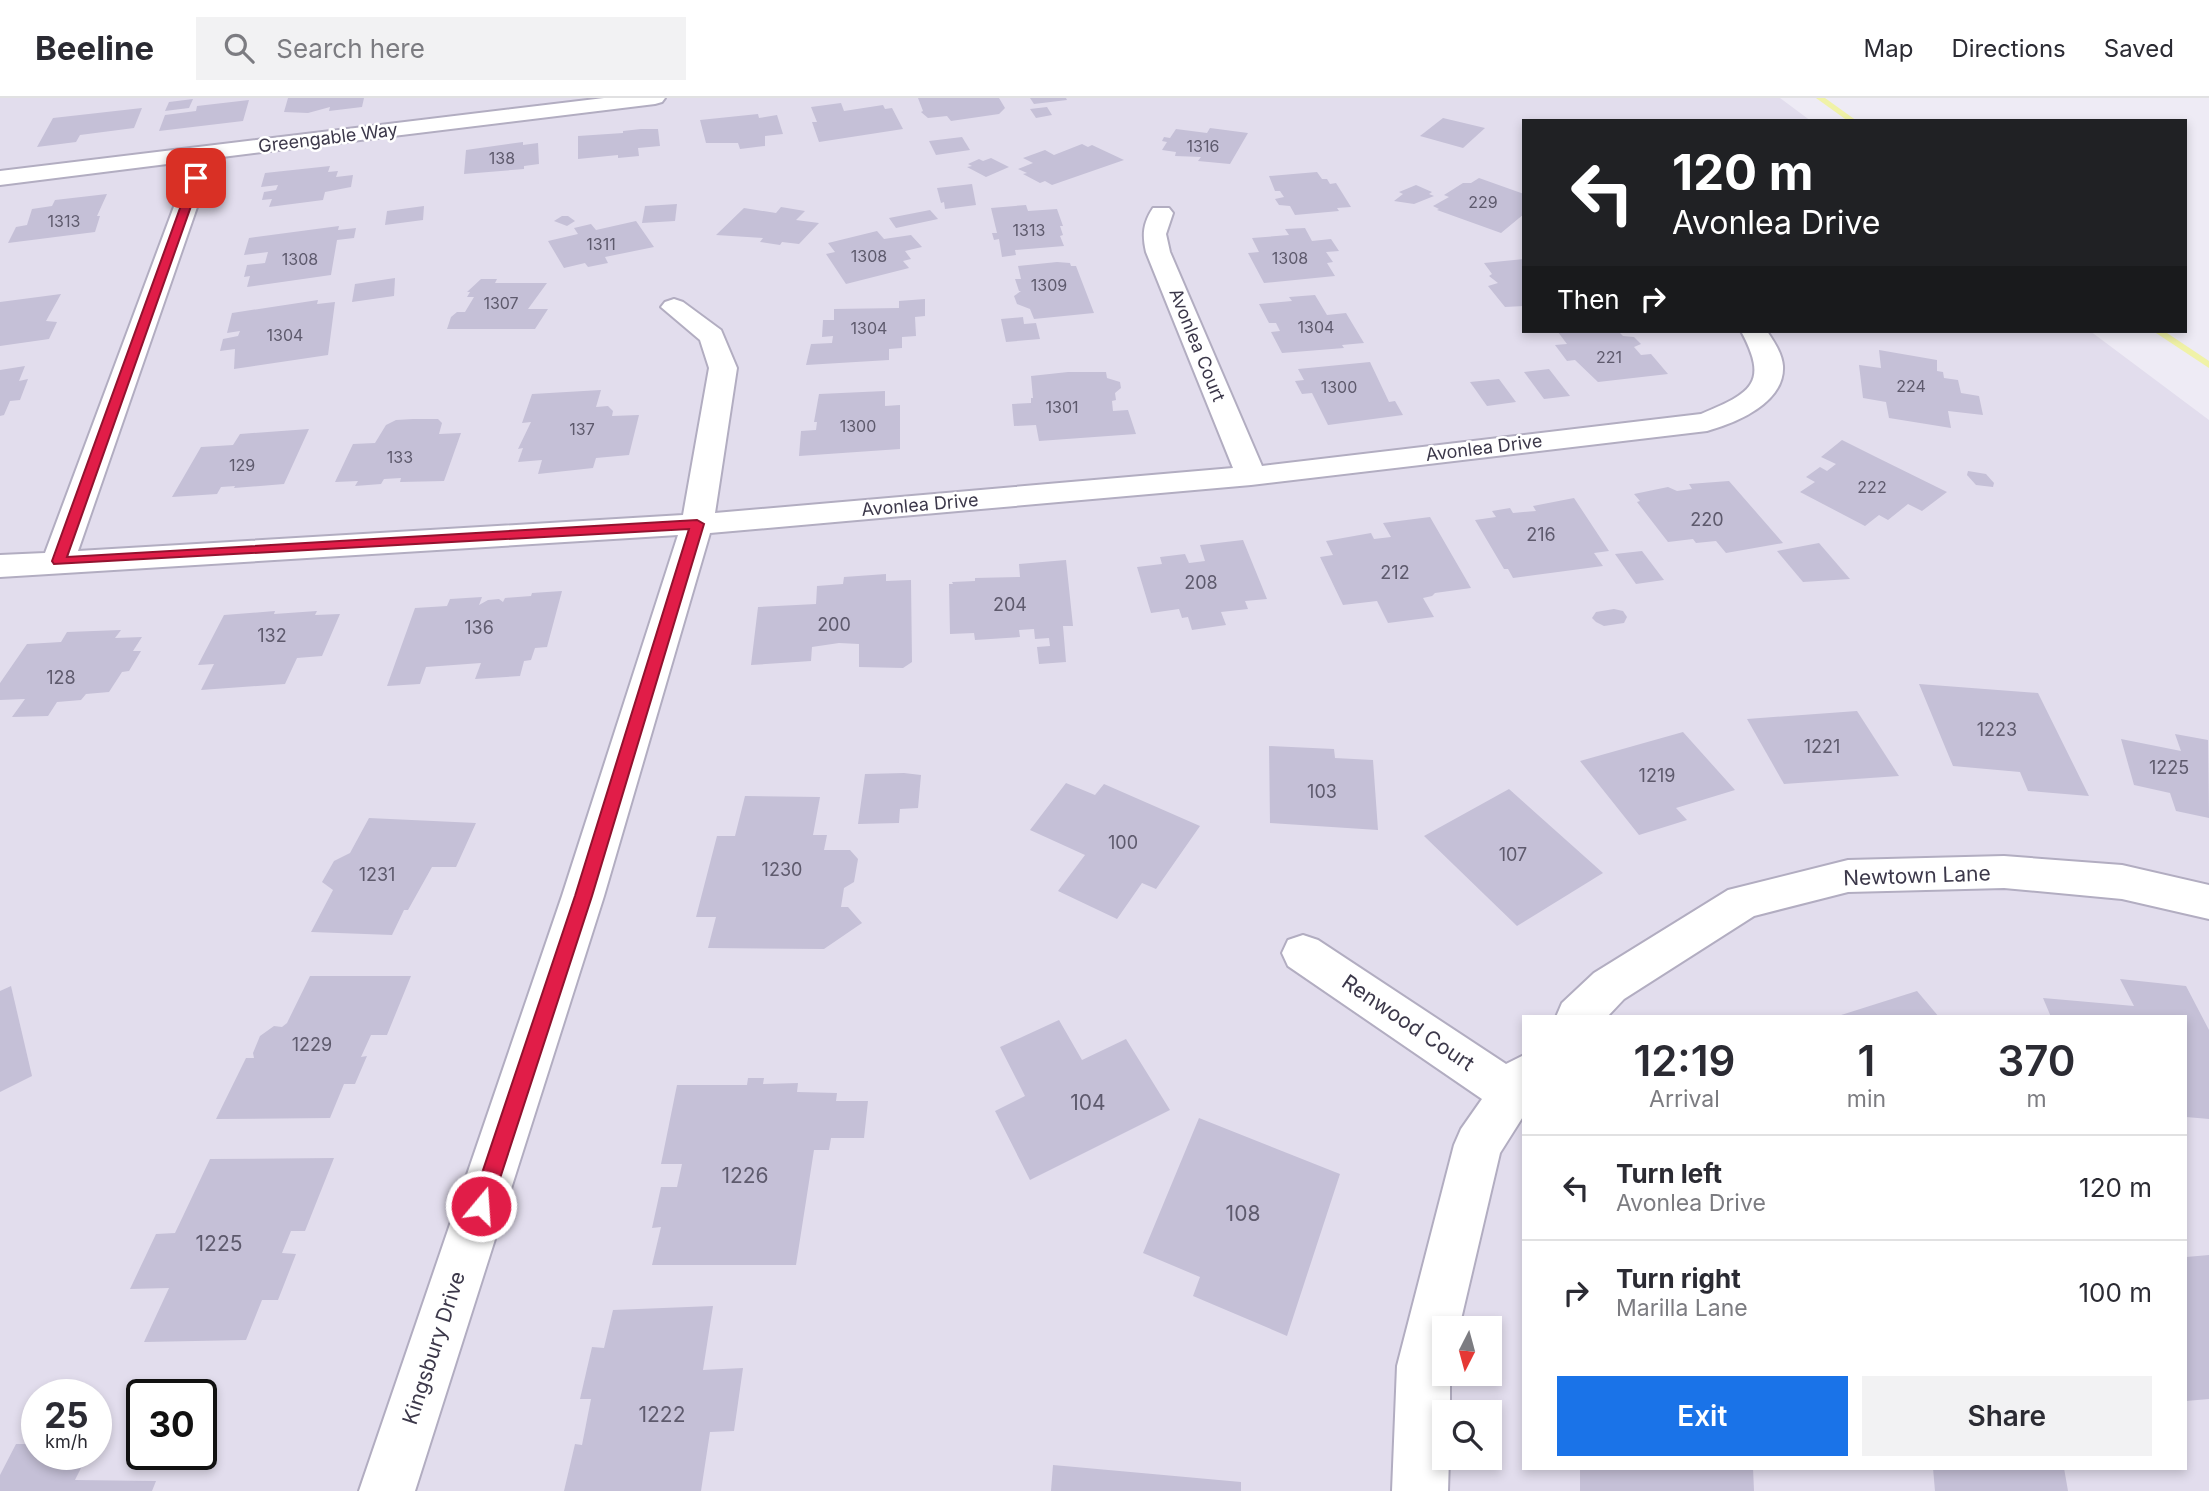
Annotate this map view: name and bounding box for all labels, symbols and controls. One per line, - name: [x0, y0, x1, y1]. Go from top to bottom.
- search box: [196, 17, 686, 80]
- text: Beeline: [35, 28, 154, 68]
- icon: search: [220, 29, 258, 67]
- text: Search here: [276, 33, 425, 64]
- text: Map: [1864, 34, 1913, 63]
- text: Directions: [1951, 34, 2066, 63]
- text: Saved: [2104, 34, 2174, 63]
- street label: Greengable Way: [257, 119, 399, 156]
- house number: 1316: [1187, 136, 1219, 156]
- text: 120 m: [1672, 143, 1813, 202]
- icon: left: [1557, 147, 1648, 238]
- pin: [166, 148, 226, 208]
- house number: 138: [489, 148, 515, 168]
- icon: arrive: [177, 159, 215, 197]
- house number: 229: [1468, 192, 1498, 212]
- text: Avonlea Drive: [1672, 203, 1880, 242]
- house number: 1313: [48, 211, 80, 231]
- house number: 1313: [1013, 220, 1045, 240]
- house number: 1311: [586, 234, 616, 254]
- house number: 1308: [851, 246, 887, 266]
- house number: 1308: [1272, 248, 1308, 268]
- house number: 1308: [282, 249, 318, 269]
- house number: 1309: [1031, 275, 1067, 295]
- icon: right: [1634, 280, 1672, 318]
- text: Then: [1557, 284, 1620, 315]
- street label: Avonlea Court: [1165, 285, 1230, 405]
- house number: 1307: [483, 293, 519, 313]
- house number: 1304: [1298, 317, 1334, 337]
- house number: 1304: [851, 318, 887, 338]
- house number: 1304: [267, 325, 303, 345]
- house number: 221: [1596, 347, 1622, 367]
- house number: 224: [1896, 376, 1926, 396]
- house number: 1300: [1321, 377, 1357, 397]
- house number: 1301: [1046, 397, 1079, 417]
- house number: 1300: [840, 416, 876, 436]
- house number: 137: [569, 419, 595, 439]
- street label: Avonlea Drive: [1424, 430, 1543, 465]
- house number: 133: [387, 447, 413, 467]
- house number: 129: [229, 455, 255, 475]
- house number: 222: [1857, 477, 1887, 497]
- street label: Avonlea Drive: [861, 489, 979, 520]
- house number: 220: [1690, 509, 1724, 530]
- house number: 216: [1526, 524, 1556, 545]
- house number: 212: [1380, 562, 1410, 583]
- house number: 208: [1184, 572, 1218, 593]
- house number: 204: [993, 594, 1027, 615]
- house number: 200: [817, 614, 851, 635]
- house number: 136: [464, 617, 494, 638]
- house number: 132: [257, 625, 287, 646]
- house number: 128: [46, 667, 76, 688]
- house number: 1223: [1977, 719, 2017, 740]
- house number: 1221: [1804, 736, 1840, 757]
- house number: 1225: [2149, 757, 2189, 778]
- house number: 1219: [1639, 765, 1675, 786]
- house number: 103: [1307, 781, 1337, 802]
- house number: 100: [1108, 832, 1138, 853]
- house number: 107: [1499, 844, 1527, 865]
- house number: 1230: [762, 859, 802, 880]
- street label: Newtown Lane: [1843, 860, 1991, 891]
- house number: 1231: [359, 864, 395, 885]
- street label: Renwood Court: [1337, 969, 1479, 1076]
- house number: 1229: [292, 1034, 332, 1055]
- text: 12:19: [1633, 1035, 1735, 1086]
- text: 1: [1858, 1035, 1875, 1086]
- text: 370: [1998, 1035, 2076, 1086]
- text: Arrival: [1649, 1085, 1720, 1113]
- text: min: [1847, 1085, 1886, 1113]
- text: m: [2026, 1085, 2047, 1113]
- house number: 104: [1070, 1090, 1106, 1115]
- text: Turn left: [1616, 1158, 1722, 1189]
- house number: 1226: [721, 1163, 769, 1188]
- position arrow: [444, 1169, 518, 1243]
- icon: left: [1557, 1169, 1595, 1207]
- text: 120 m: [2079, 1172, 2152, 1203]
- text: Avonlea Drive: [1616, 1189, 1766, 1217]
- house number: 108: [1226, 1201, 1260, 1226]
- house number: 1225: [196, 1231, 242, 1256]
- text: Turn right: [1616, 1263, 1741, 1294]
- street label: Kingsbury Drive: [397, 1268, 470, 1427]
- icon: right: [1557, 1274, 1595, 1312]
- text: 100 m: [2079, 1277, 2152, 1308]
- text: Marilla Lane: [1616, 1294, 1748, 1322]
- north arrow: [1432, 1316, 1502, 1386]
- map controls: [1432, 1316, 1502, 1470]
- button: Exit: [1557, 1376, 1848, 1456]
- button: Share: [1862, 1376, 2152, 1456]
- speed limit sign: 30: [126, 1379, 217, 1470]
- text: 25: [44, 1394, 89, 1436]
- button: search: [1432, 1400, 1502, 1470]
- house number: 1222: [639, 1402, 685, 1427]
- text: km/h: [45, 1431, 88, 1452]

